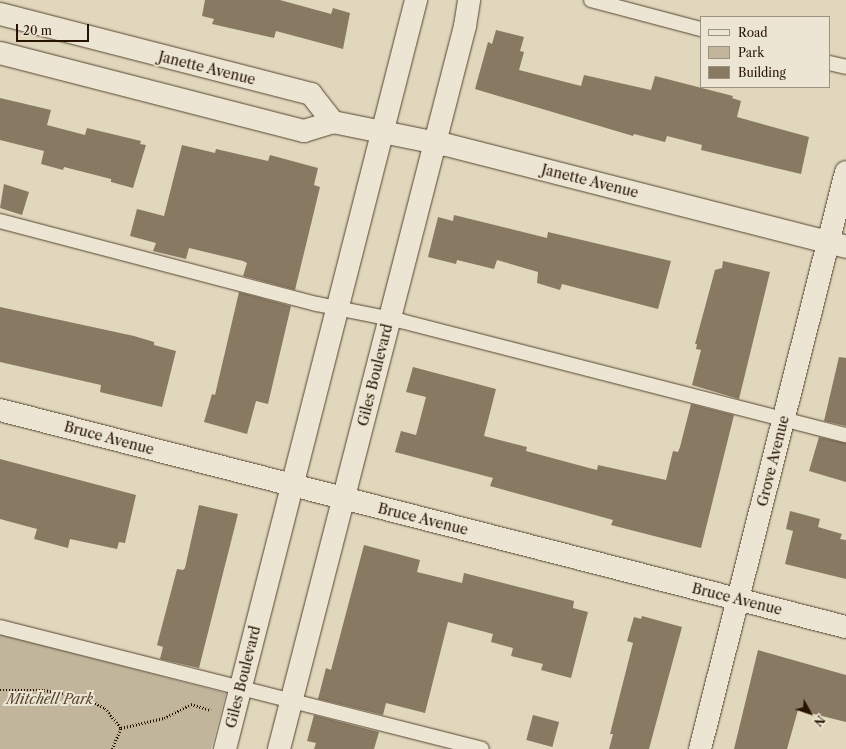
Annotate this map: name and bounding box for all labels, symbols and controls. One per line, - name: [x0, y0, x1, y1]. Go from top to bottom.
- scale bar: [18, 16, 91, 42]
- legend: [700, 16, 830, 88]
- text: 20 m: [23, 23, 52, 38]
- text: Road: [738, 25, 768, 40]
- text: Park: [738, 45, 764, 60]
- street label: Janette Avenue: [156, 48, 258, 88]
- text: Building: [738, 65, 786, 80]
- street label: Janette Avenue: [539, 161, 641, 201]
- street label: Giles Boulevard: [354, 322, 396, 428]
- street label: Grove Avenue: [754, 414, 792, 508]
- street label: Bruce Avenue: [62, 418, 156, 458]
- street label: Bruce Avenue: [376, 500, 470, 538]
- street label: Bruce Avenue: [690, 580, 784, 618]
- street label: Giles Boulevard: [222, 624, 264, 730]
- park label: Mitchell Park: [7, 691, 93, 707]
- north arrow: [790, 693, 830, 733]
- text: N: [811, 713, 828, 729]

